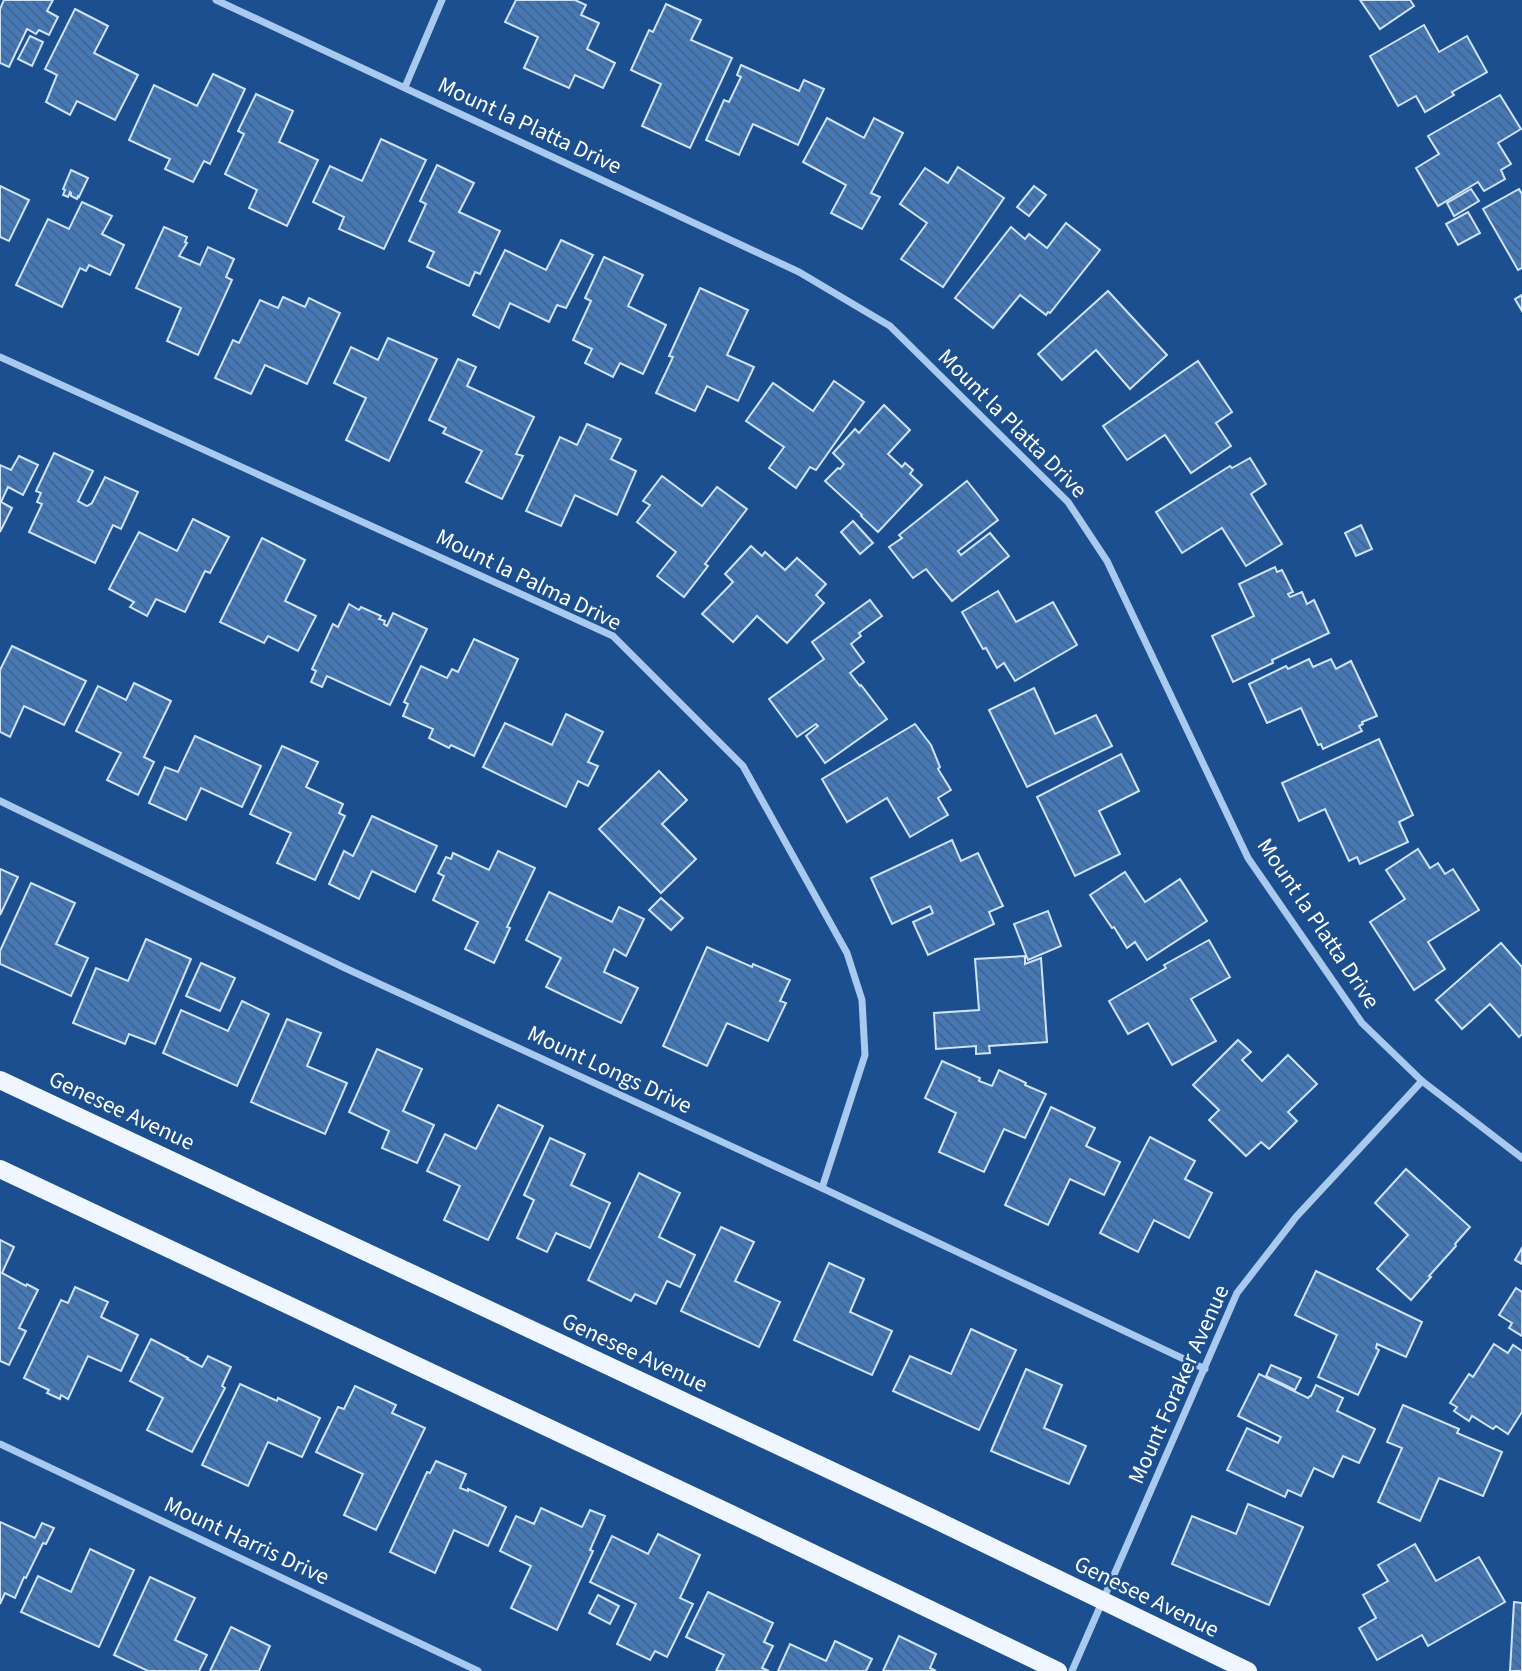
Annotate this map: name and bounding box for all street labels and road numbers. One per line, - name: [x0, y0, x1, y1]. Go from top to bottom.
- street label: Mount la Platta Drive: [432, 68, 627, 183]
- street label: Mount la Platta Drive: [930, 341, 1095, 506]
- street label: Mount la Palma Drive: [430, 520, 627, 639]
- street label: Mount la Platta Drive: [1249, 831, 1388, 1015]
- street label: Mount Longs Drive: [522, 1017, 698, 1122]
- street label: Genesee Avenue: [43, 1062, 200, 1159]
- street label: Mount Foraker Avenue: [1120, 1279, 1237, 1489]
- street label: Genesee Avenue: [556, 1304, 713, 1401]
- street label: Mount Harris Drive: [159, 1488, 335, 1593]
- street label: Genesee Avenue: [1069, 1547, 1225, 1646]

